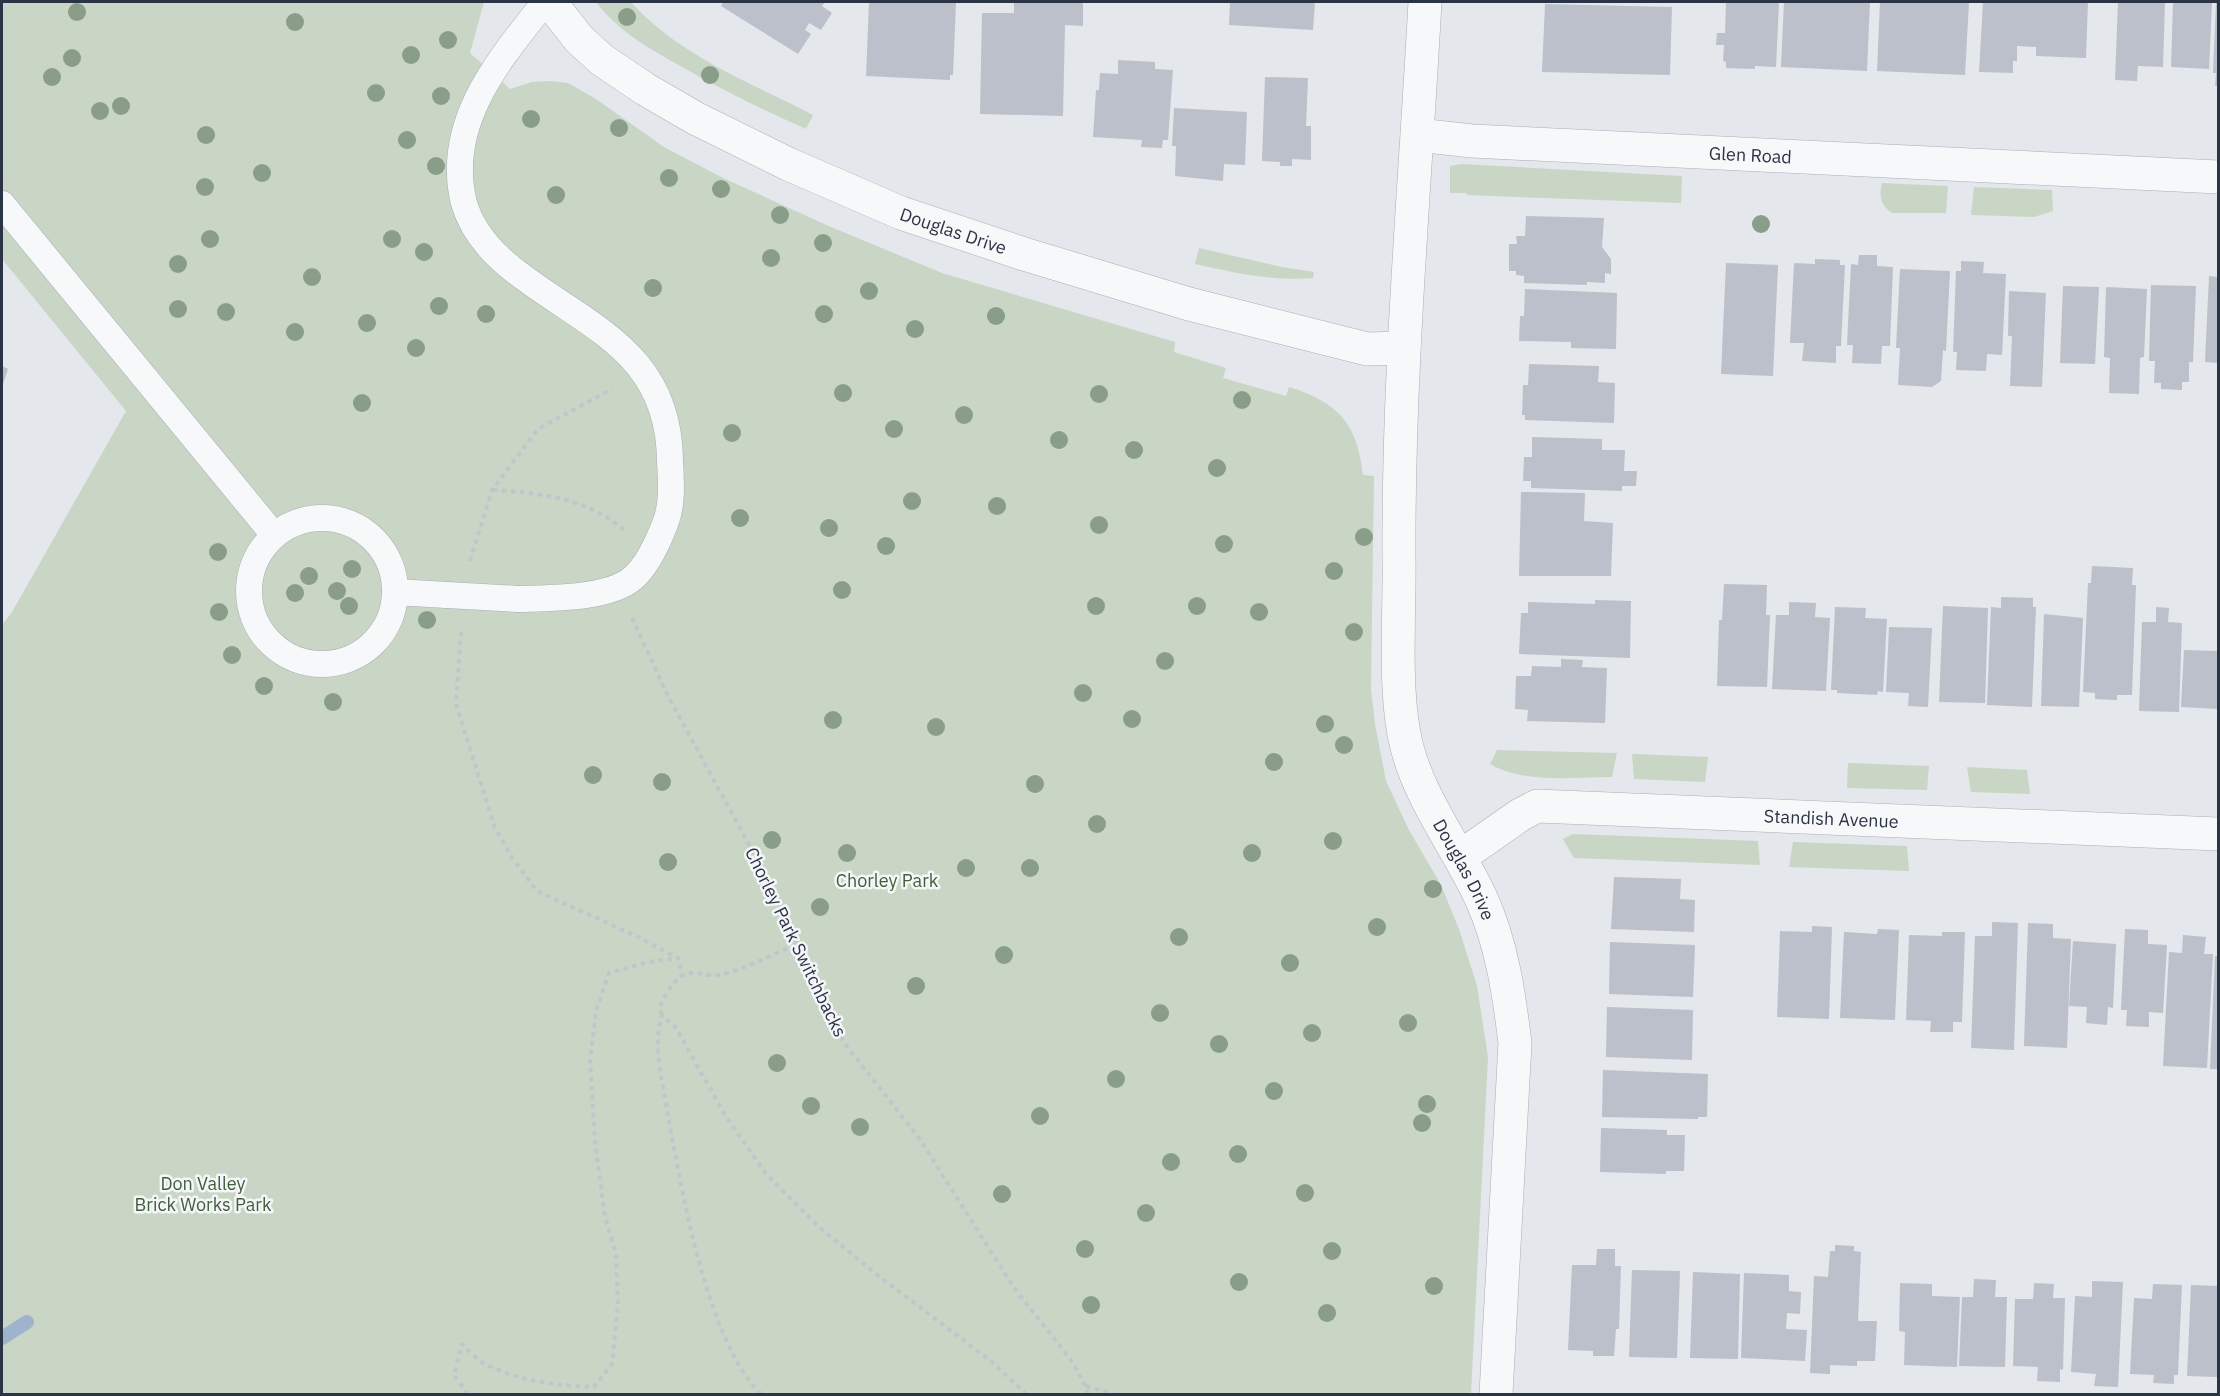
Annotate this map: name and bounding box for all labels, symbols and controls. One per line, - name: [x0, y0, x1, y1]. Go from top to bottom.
- street label: Glen Road: [1708, 141, 1792, 168]
- street label: Douglas Drive: [897, 202, 1010, 259]
- street label: Standish Avenue: [1763, 804, 1899, 832]
- street label: Douglas Drive: [1428, 815, 1500, 923]
- street label: Chorley Park Switchbacks: [740, 843, 852, 1041]
- park label: Chorley Park: [836, 869, 939, 892]
- park label: Don Valley Brick Works Park: [135, 1172, 272, 1216]

